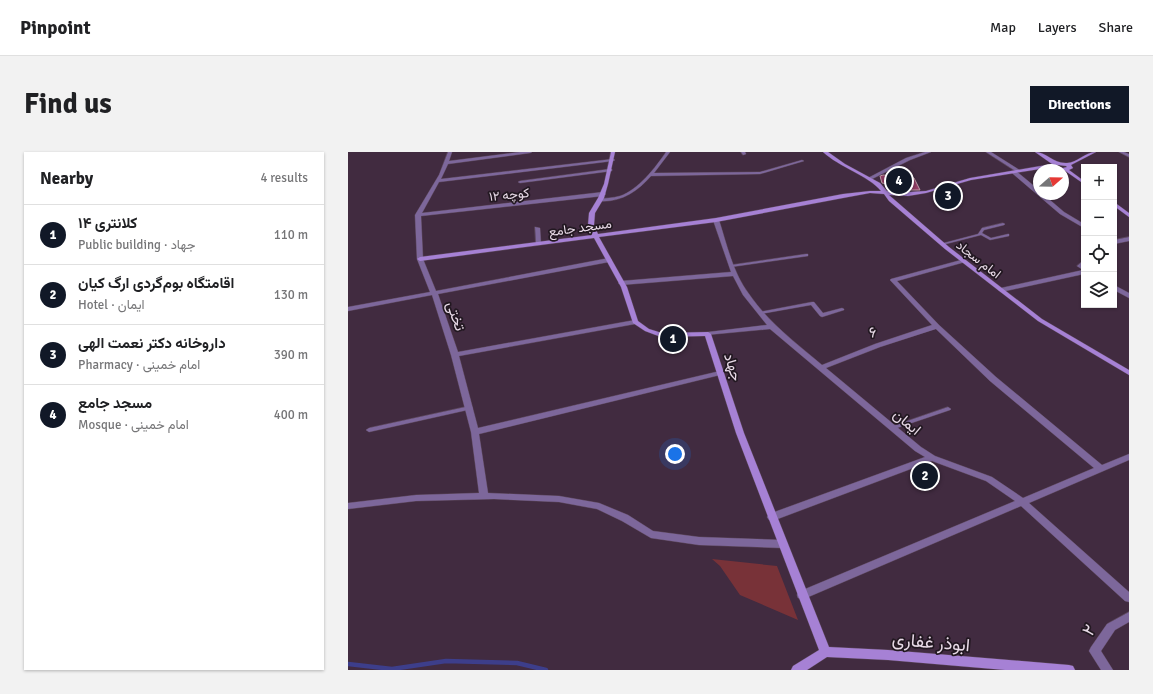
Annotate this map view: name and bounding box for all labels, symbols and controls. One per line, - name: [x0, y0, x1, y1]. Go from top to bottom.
- text: Pinpoint: [20, 16, 91, 40]
- text: Map: [990, 19, 1016, 36]
- text: Layers: [1038, 19, 1077, 36]
- text: Share: [1099, 19, 1133, 36]
- button: Directions: [1030, 86, 1129, 123]
- text: Find us: [24, 87, 112, 121]
- north arrow: [1033, 164, 1069, 200]
- map controls: [1081, 164, 1117, 308]
- button: +: [1081, 164, 1117, 200]
- pin: 4: [886, 166, 912, 196]
- text: Nearby: [40, 168, 93, 189]
- text: 4 results: [260, 170, 308, 186]
- pin: 3: [935, 181, 961, 211]
- street label: کوچه ۱۲: [488, 185, 530, 206]
- button: −: [1081, 200, 1117, 236]
- text: کلانتری ۱۴: [78, 214, 137, 232]
- street label: مسجد جامع: [548, 216, 613, 241]
- text: 1: [49, 227, 57, 243]
- text: 110 m: [274, 227, 308, 243]
- button: locate: [1081, 236, 1117, 272]
- text: Public building · جهاد: [78, 237, 195, 253]
- street label: امام سجاد: [953, 237, 1004, 282]
- button: layers: [1081, 272, 1117, 308]
- text: اقامتگاه بوم‌گردی ارگ کیان: [78, 274, 235, 292]
- text: 2: [49, 287, 57, 303]
- text: 130 m: [274, 287, 308, 303]
- text: Hotel · ایمان: [78, 297, 145, 313]
- street label: تختی: [442, 299, 470, 334]
- street label: ۶: [866, 322, 880, 342]
- pin: 1: [660, 324, 686, 354]
- text: داروخانه دکتر نعمت الهی: [78, 334, 226, 352]
- text: 3: [49, 347, 57, 363]
- text: 390 m: [274, 347, 308, 363]
- street label: جهاد: [720, 351, 746, 383]
- text: Pharmacy · امام خمینی: [78, 357, 200, 373]
- text: مسجد جامع: [78, 394, 152, 412]
- street label: ایمان: [889, 405, 925, 439]
- text: 4: [49, 407, 57, 423]
- text: 400 m: [274, 407, 308, 423]
- text: Mosque · امام خمینی: [78, 417, 189, 433]
- your location: [665, 444, 685, 464]
- pin: 2: [912, 461, 938, 491]
- street label: ۲: [1077, 620, 1101, 640]
- street label: ابوذر غفاری: [891, 628, 971, 656]

